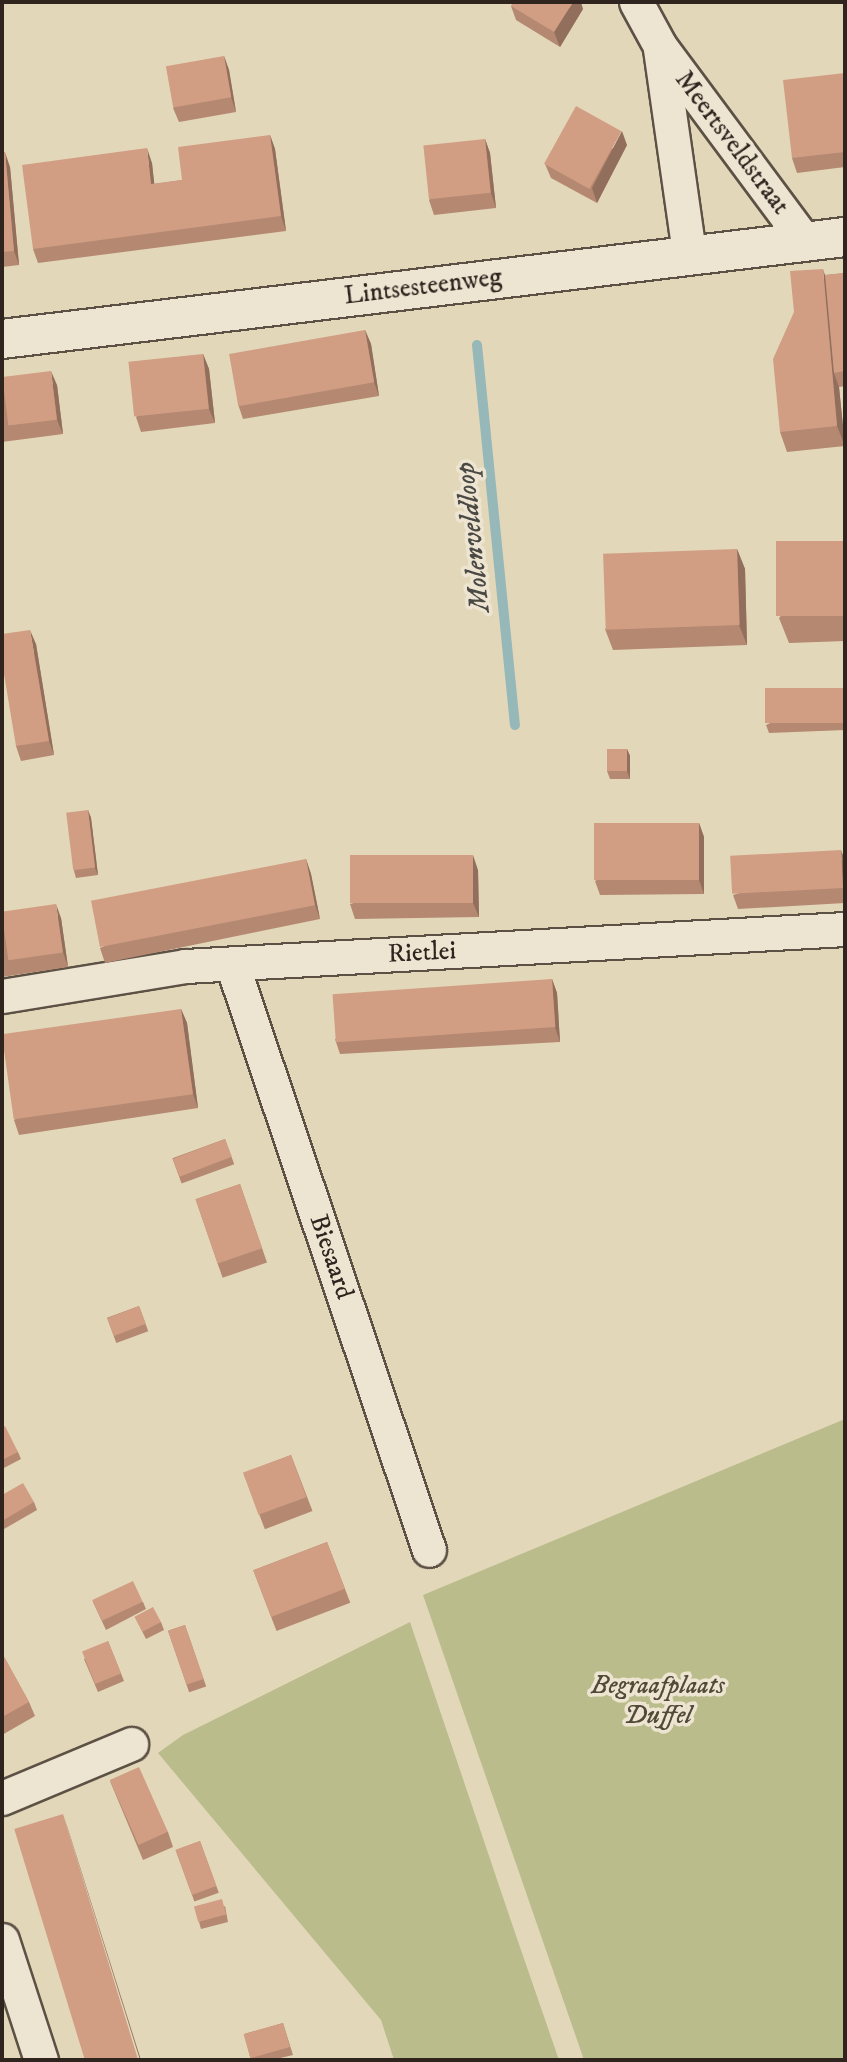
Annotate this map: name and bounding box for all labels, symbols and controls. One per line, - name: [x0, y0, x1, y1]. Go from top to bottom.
- street label: Meertsveldstraat: [668, 65, 796, 221]
- street label: Lintsesteenweg: [342, 262, 504, 312]
- water label: Molenveldloop: [448, 460, 498, 614]
- street label: Rietlei: [387, 936, 457, 970]
- street label: Biesaard: [302, 1211, 360, 1303]
- park label: Begraafplaats Duffel: [591, 1670, 725, 1732]

